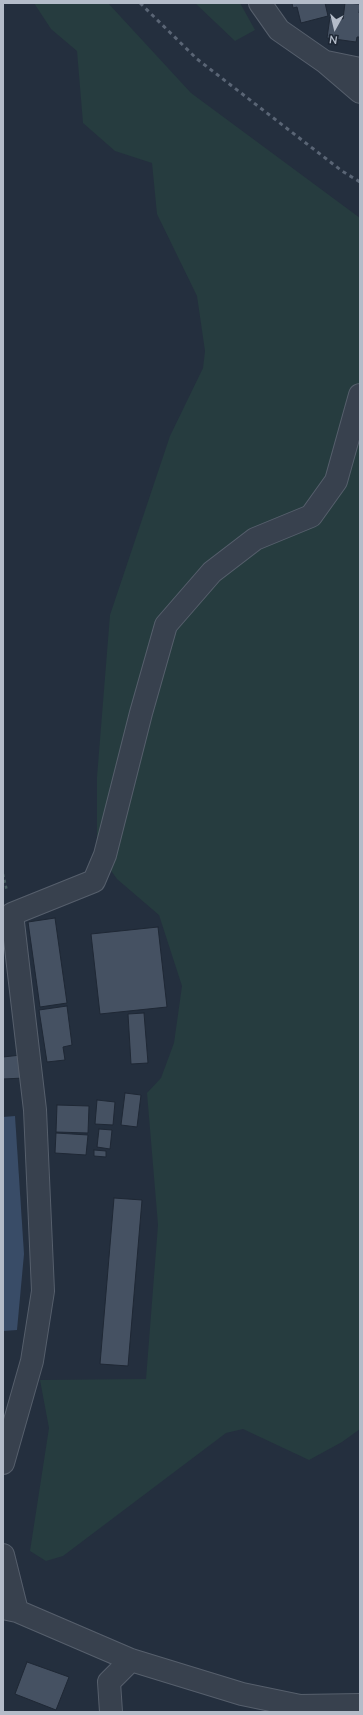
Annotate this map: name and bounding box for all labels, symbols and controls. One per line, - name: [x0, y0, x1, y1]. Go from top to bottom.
- north arrow: [315, 8, 355, 48]
- text: N: [328, 32, 338, 47]

